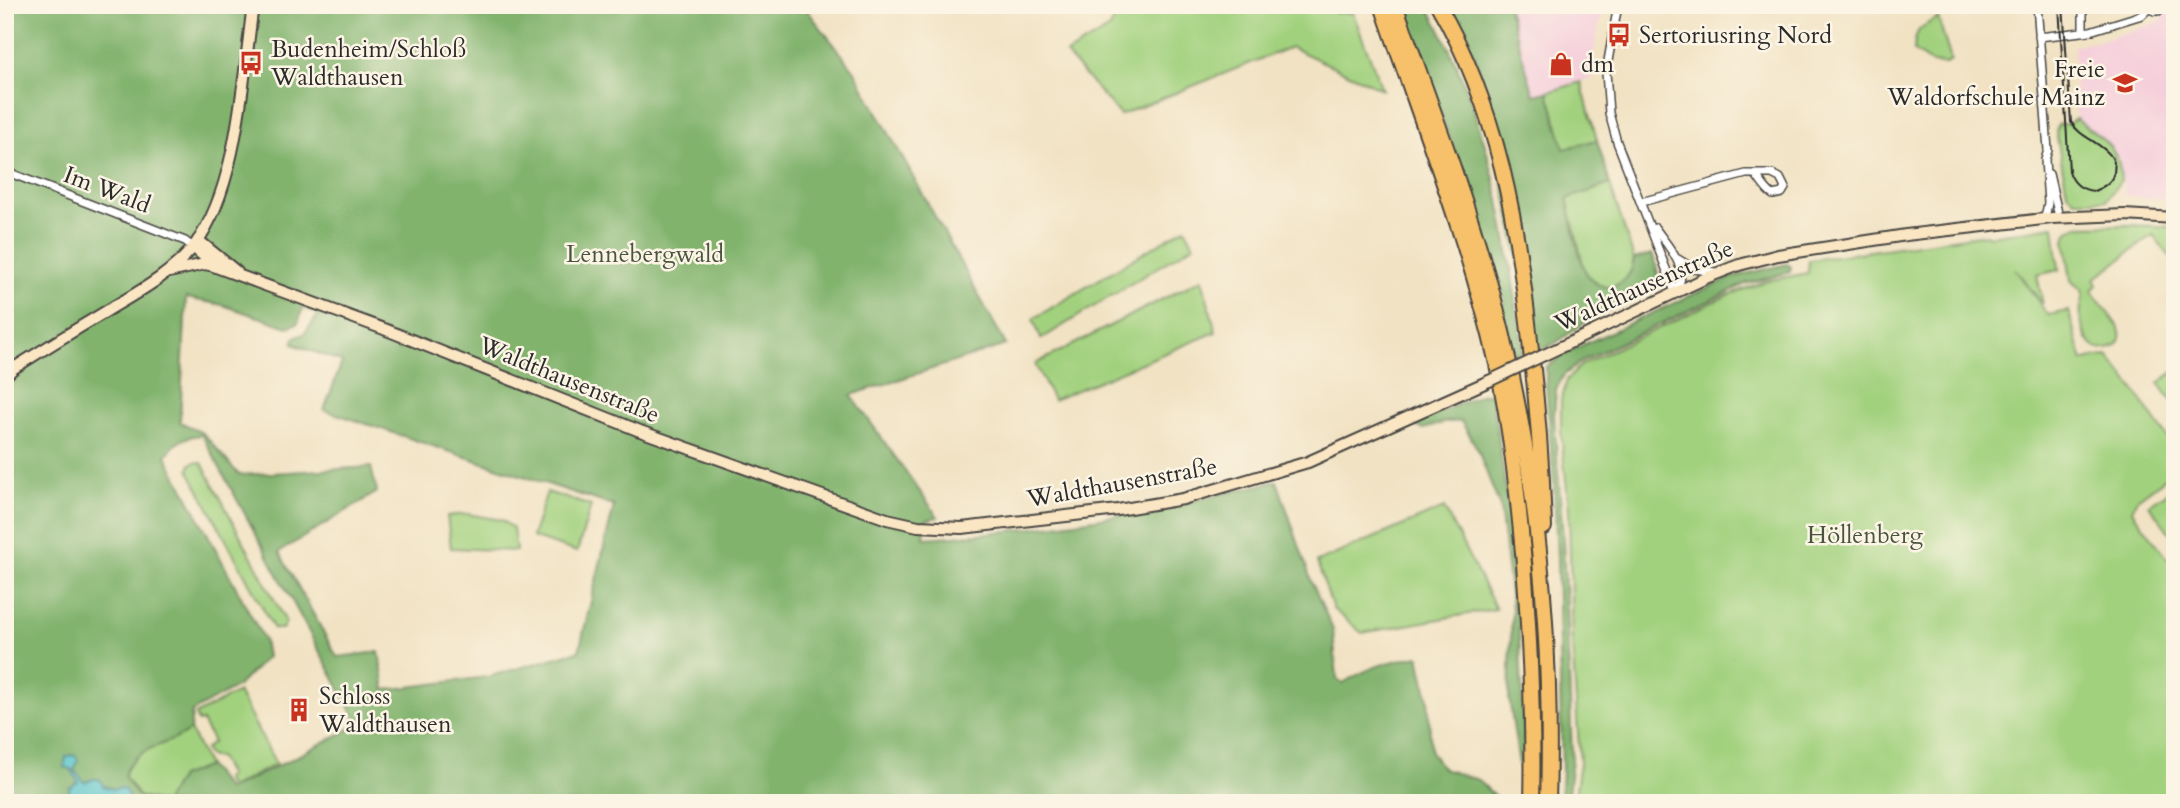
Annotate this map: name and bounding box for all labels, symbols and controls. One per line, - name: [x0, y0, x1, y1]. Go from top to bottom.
- place label: Sertoriusring Nord: [1639, 19, 1832, 52]
- bus stop icon: Sertoriusring Nord: [1605, 21, 1633, 49]
- place label: Budenheim/Schloß Waldthausen: [270, 33, 466, 94]
- place label: dm: [1581, 48, 1615, 81]
- bus stop icon: Budenheim/Schloß Waldthausen: [237, 49, 265, 77]
- shop icon: dm: [1547, 50, 1575, 78]
- place label: Freie Waldorfschule Mainz: [1886, 53, 2105, 114]
- school or university icon: Freie Waldorfschule Mainz: [2111, 69, 2139, 97]
- street label: Im Wald: [59, 158, 155, 222]
- street label: Waldthausenstraße: [1548, 232, 1739, 341]
- park label: Lennebergwald: [566, 238, 724, 271]
- street label: Waldthausenstraße: [473, 328, 664, 431]
- street label: Waldthausenstraße: [1023, 450, 1220, 516]
- park label: Höllenberg: [1807, 519, 1923, 552]
- place label: Schloss Waldthausen: [318, 680, 452, 741]
- building icon: Schloss Waldthausen: [285, 696, 313, 724]

